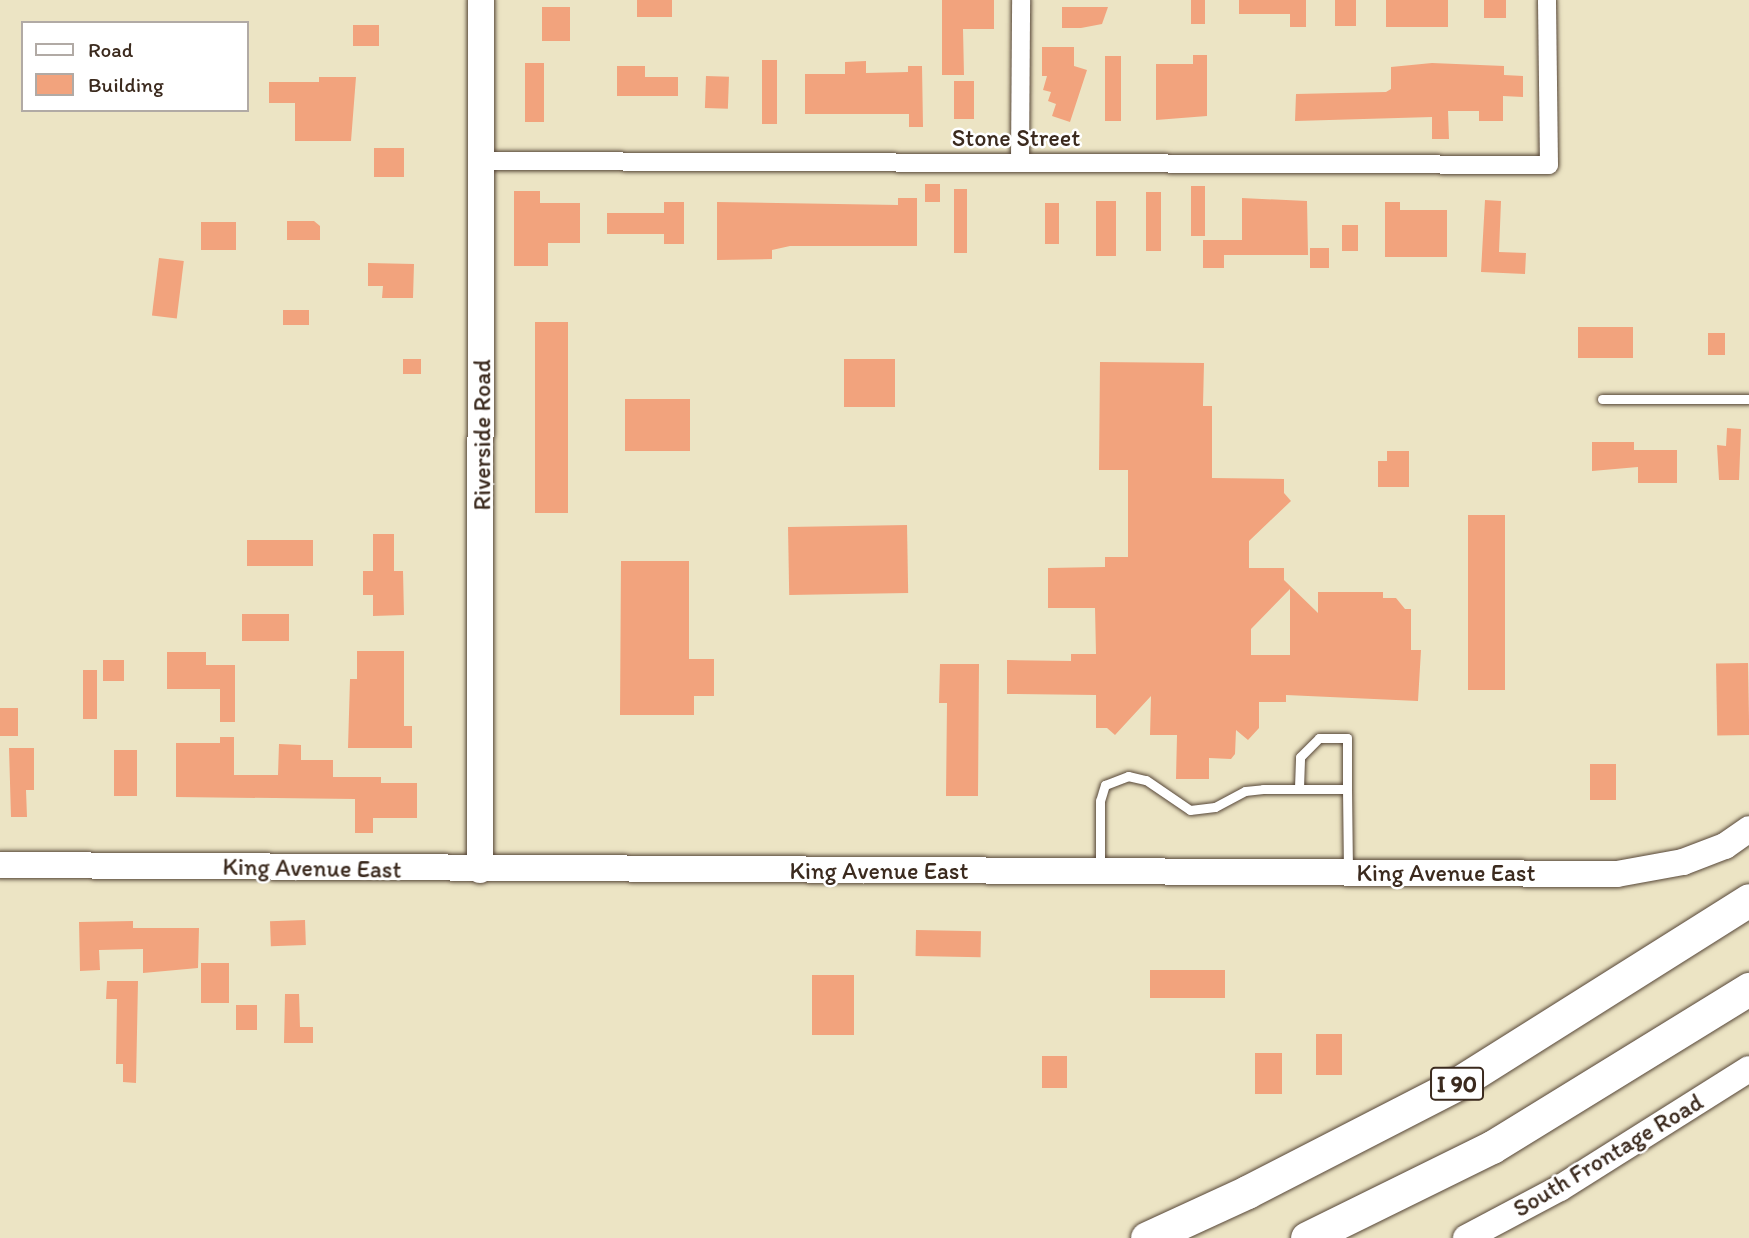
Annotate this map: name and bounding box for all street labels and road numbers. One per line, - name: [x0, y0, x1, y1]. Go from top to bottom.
- street label: Stone Street: [952, 124, 1080, 152]
- street label: Riverside Road: [468, 360, 496, 510]
- street label: King Avenue East: [223, 852, 401, 884]
- street label: King Avenue East: [790, 857, 968, 885]
- street label: King Avenue East: [1357, 859, 1535, 887]
- road number: I 90: [1429, 1064, 1485, 1104]
- street label: South Frontage Road: [1509, 1088, 1707, 1222]

